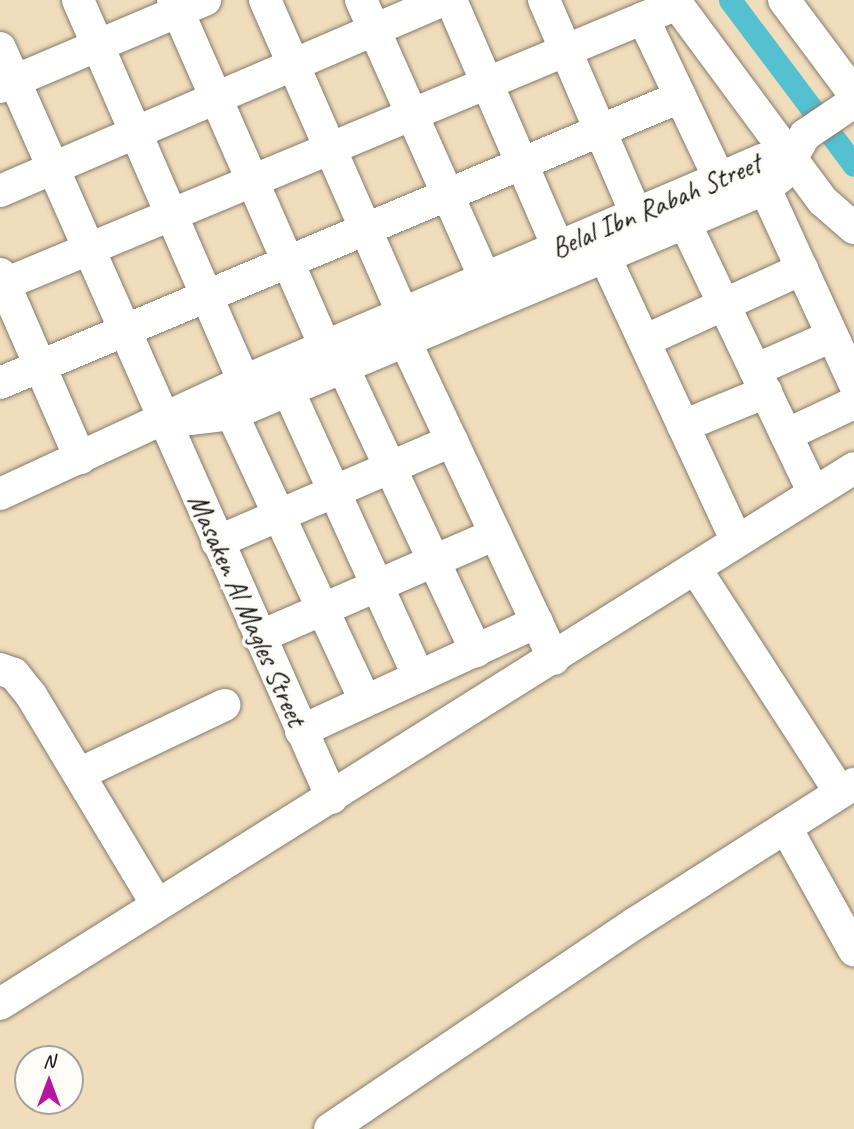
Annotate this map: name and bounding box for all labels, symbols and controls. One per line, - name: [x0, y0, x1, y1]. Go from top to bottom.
- street label: Belal Ibn Rabah Street: [546, 147, 766, 265]
- street label: Masaken Al Magles Street: [181, 489, 313, 731]
- north arrow: [14, 1045, 84, 1115]
- text: N: [43, 1049, 55, 1073]

